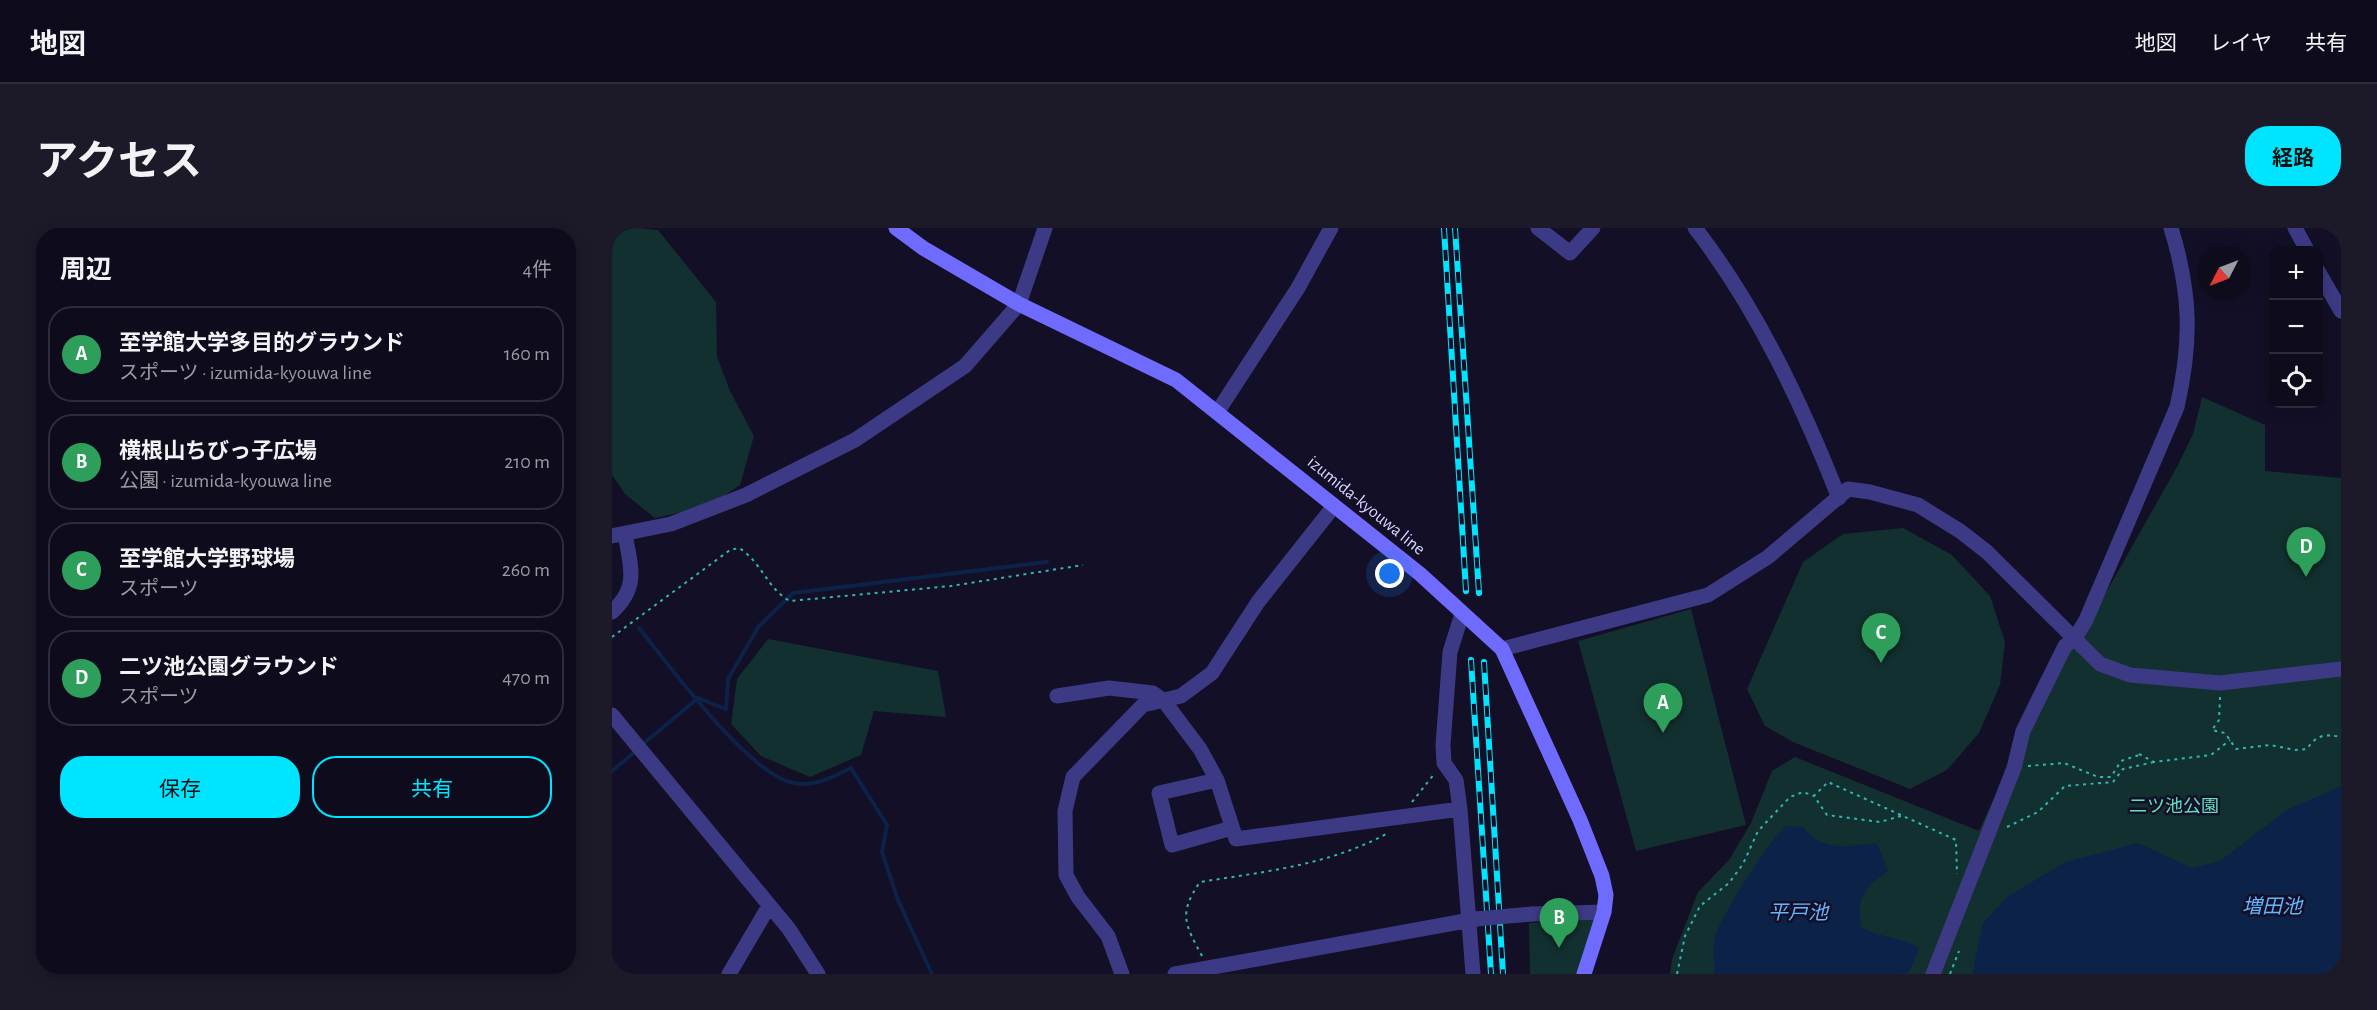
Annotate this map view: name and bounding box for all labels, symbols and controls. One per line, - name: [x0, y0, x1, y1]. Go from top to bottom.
- text: 地図: [30, 31, 86, 59]
- text: 地図: [2135, 33, 2177, 54]
- text: レイヤ: [2210, 33, 2272, 54]
- text: 共有: [2305, 33, 2347, 54]
- button: 経路: [2245, 126, 2341, 186]
- text: アクセス: [36, 141, 202, 183]
- north arrow: [2197, 246, 2251, 300]
- map controls: [2269, 246, 2323, 408]
- button: +: [2269, 246, 2323, 300]
- text: 周辺: [60, 257, 112, 283]
- text: 4件: [522, 260, 552, 280]
- button: −: [2269, 300, 2323, 354]
- text: 至学館大学多目的グラウンド: [119, 332, 405, 354]
- text: A: [76, 344, 88, 364]
- text: 160 m: [504, 344, 550, 364]
- button: locate: [2269, 354, 2323, 408]
- text: スポーツ · izumida-kyouwa line: [119, 363, 372, 383]
- text: 横根山ちびっ子広場: [119, 440, 317, 462]
- text: B: [76, 452, 87, 472]
- text: 210 m: [504, 452, 550, 472]
- street label: izumida-kyouwa line: [1304, 453, 1428, 559]
- text: 公園 · izumida-kyouwa line: [119, 471, 332, 491]
- pin: D: [2286, 528, 2326, 577]
- text: 至学館大学野球場: [119, 548, 295, 570]
- your location: [1375, 559, 1404, 588]
- text: C: [76, 560, 87, 580]
- text: 260 m: [502, 560, 550, 580]
- text: スポーツ: [119, 579, 199, 599]
- pin: C: [1862, 614, 1900, 663]
- text: 二ツ池公園グラウンド: [119, 656, 339, 678]
- text: D: [75, 668, 88, 688]
- text: 470 m: [502, 668, 550, 688]
- pin: A: [1644, 684, 1682, 733]
- text: スポーツ: [119, 687, 199, 707]
- button: 保存: [60, 756, 300, 818]
- button: 共有: [312, 756, 552, 818]
- park label: 二ツ池公園: [2129, 797, 2219, 816]
- water label: 増田池: [2242, 896, 2304, 917]
- pin: B: [1540, 898, 1578, 948]
- water label: 平戸池: [1768, 902, 1830, 923]

